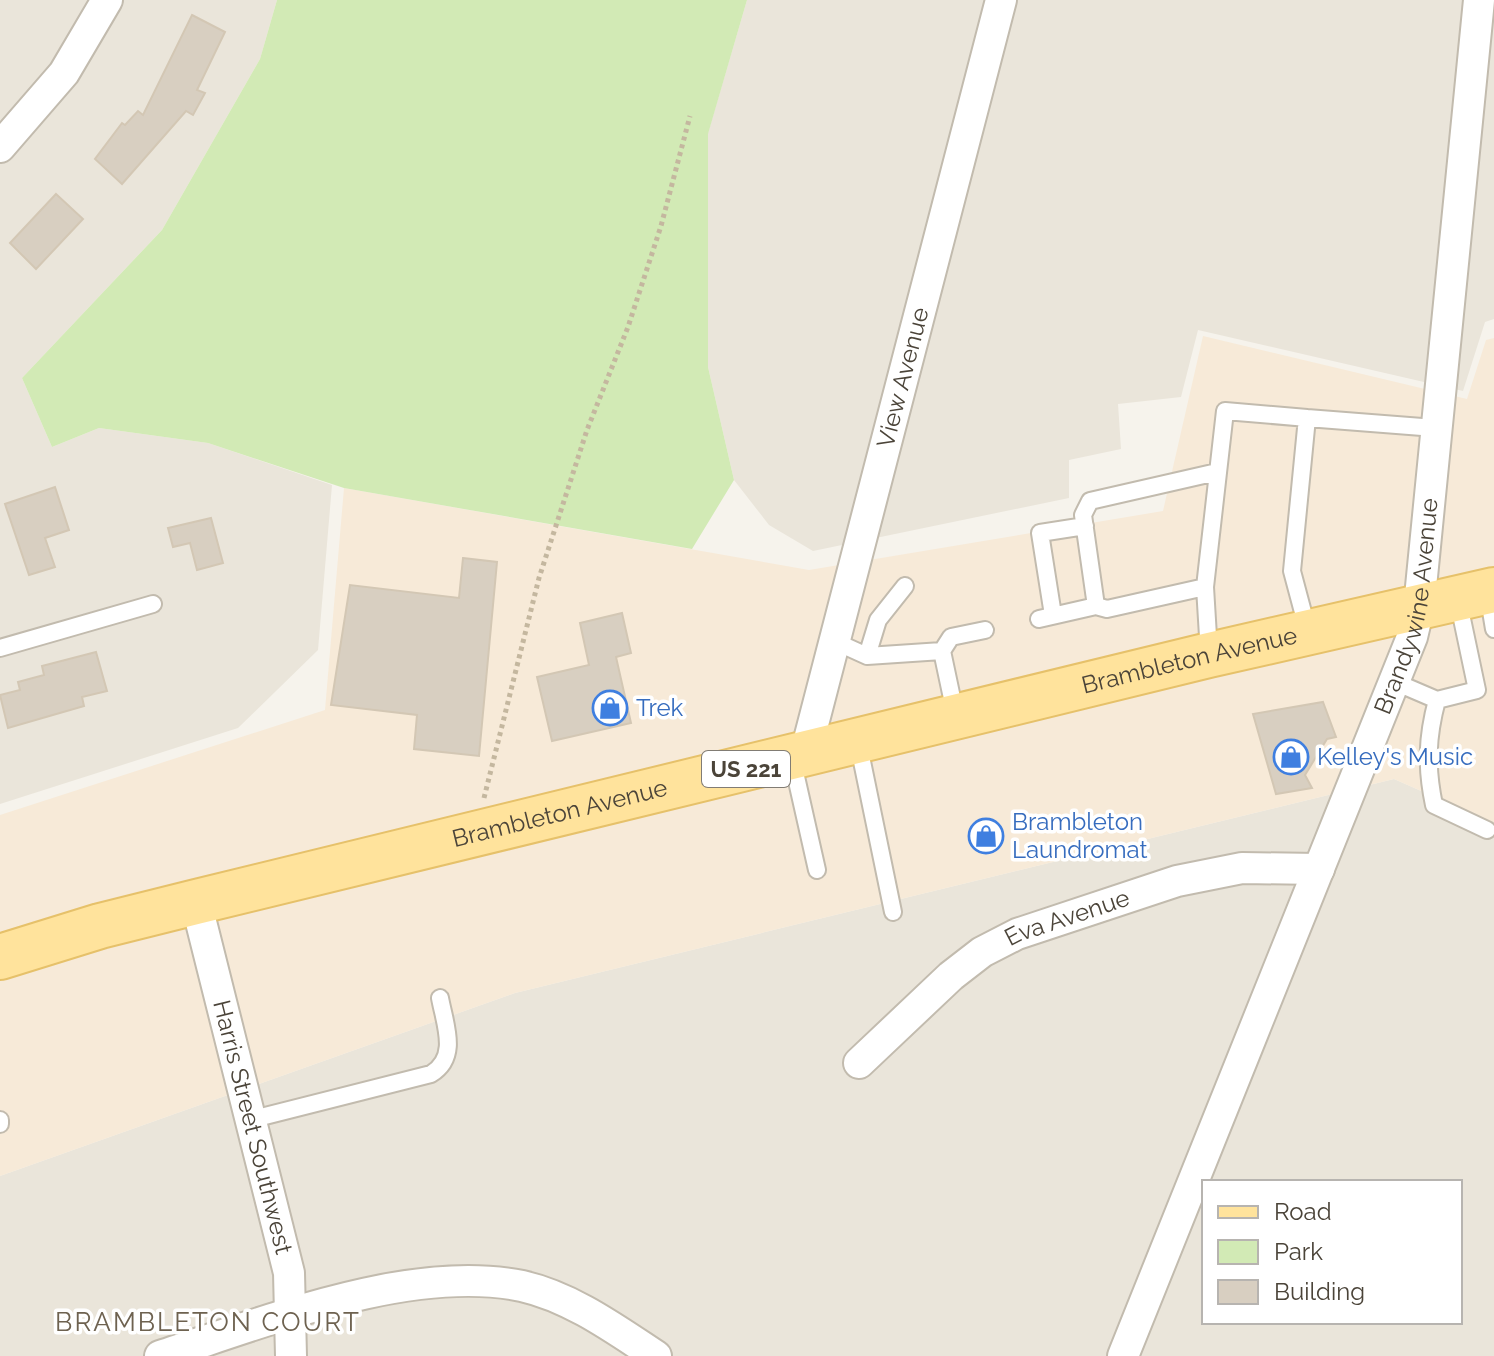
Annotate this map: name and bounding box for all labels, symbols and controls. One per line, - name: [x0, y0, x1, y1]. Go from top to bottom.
- street label: View Avenue: [870, 304, 935, 451]
- street label: Brandywine Avenue: [1368, 497, 1444, 718]
- street label: Brambleton Avenue: [1079, 620, 1300, 700]
- shop icon: Trek: [591, 689, 629, 727]
- place label: Trek: [636, 693, 684, 722]
- shop icon: Kelley's Music: [1272, 738, 1310, 776]
- place label: Kelley's Music: [1317, 742, 1473, 771]
- road number: US 221: [702, 751, 790, 787]
- street label: Brambleton Avenue: [449, 773, 670, 853]
- place label: Brambleton Laundromat: [1012, 807, 1148, 864]
- shop icon: Brambleton Laundromat: [967, 817, 1005, 855]
- street label: Eva Avenue: [1000, 883, 1133, 952]
- street label: Harris Street Southwest: [207, 997, 299, 1257]
- legend: [1202, 1180, 1462, 1324]
- text: Road: [1274, 1197, 1332, 1226]
- text: Park: [1274, 1237, 1323, 1266]
- text: Building: [1274, 1277, 1365, 1306]
- district label: BRAMBLETON COURT: [55, 1307, 361, 1337]

